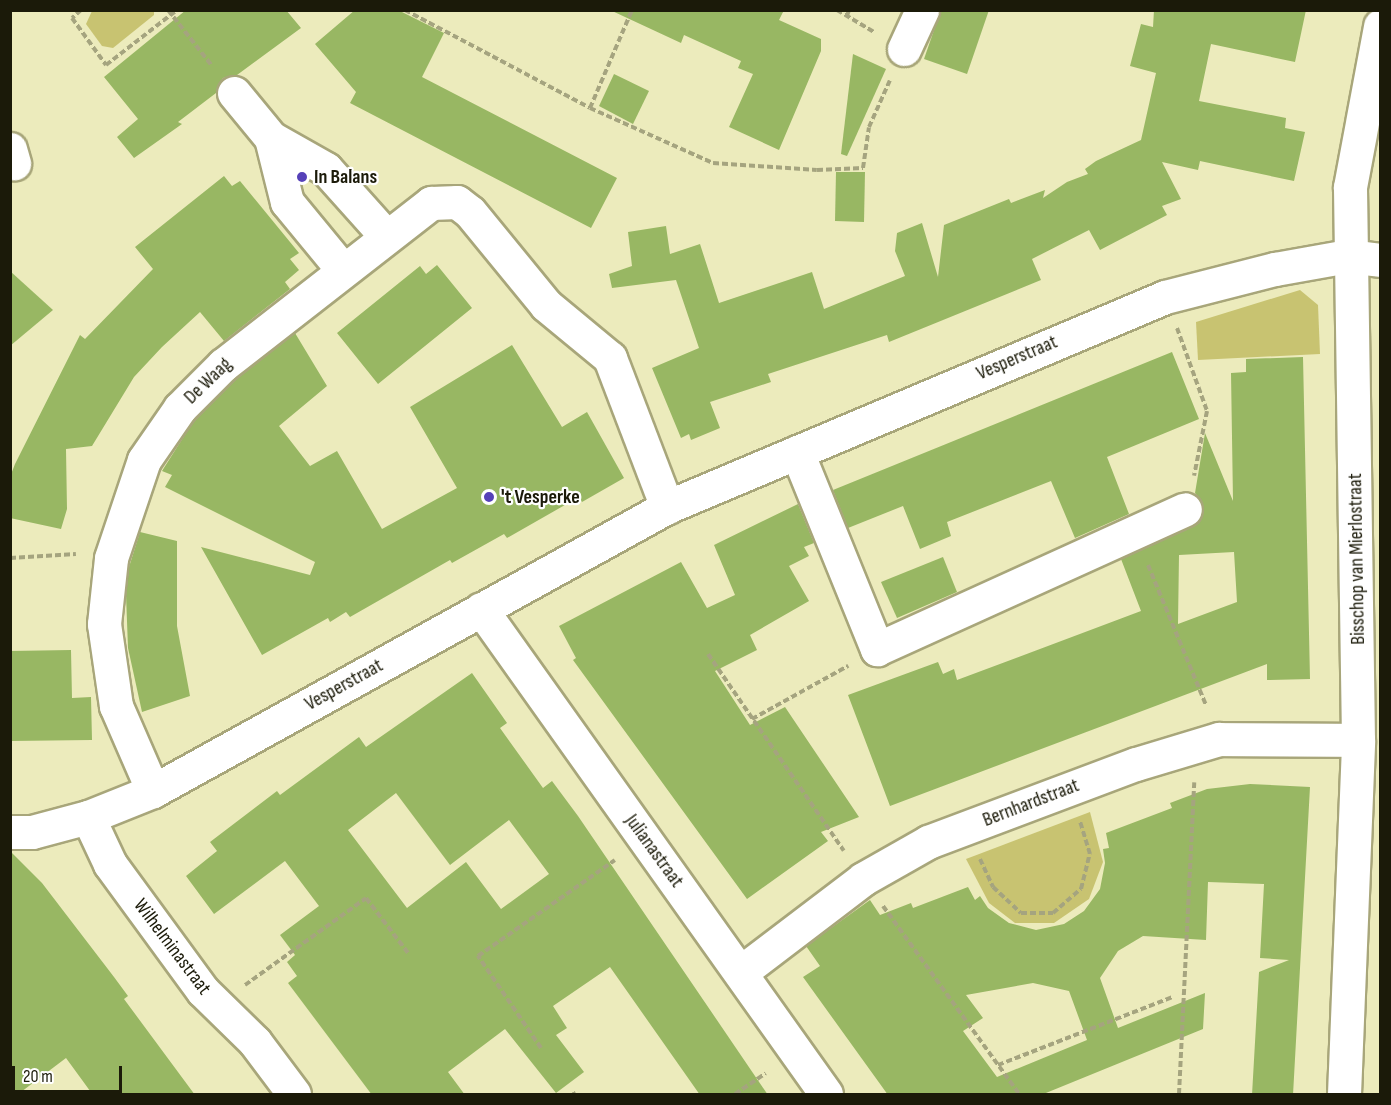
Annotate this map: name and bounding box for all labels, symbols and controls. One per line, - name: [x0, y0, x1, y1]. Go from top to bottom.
- place label: In Balans: [314, 165, 377, 189]
- marker: In Balans: [295, 170, 309, 184]
- street label: Vesperstraat: [973, 330, 1061, 386]
- street label: De Waag: [179, 353, 237, 409]
- street label: Bisschop van Mierlostraat: [1344, 473, 1370, 645]
- place label: 't Vesperke: [501, 485, 580, 509]
- marker: 't Vesperke: [482, 490, 496, 504]
- street label: Vesperstraat: [301, 654, 387, 716]
- street label: Bernhardstraat: [979, 774, 1083, 832]
- street label: Julianastraat: [619, 810, 689, 892]
- street label: Wilhelminastraat: [128, 894, 216, 1000]
- scale bar: [15, 1054, 124, 1092]
- text: 20 m: [23, 1066, 53, 1087]

